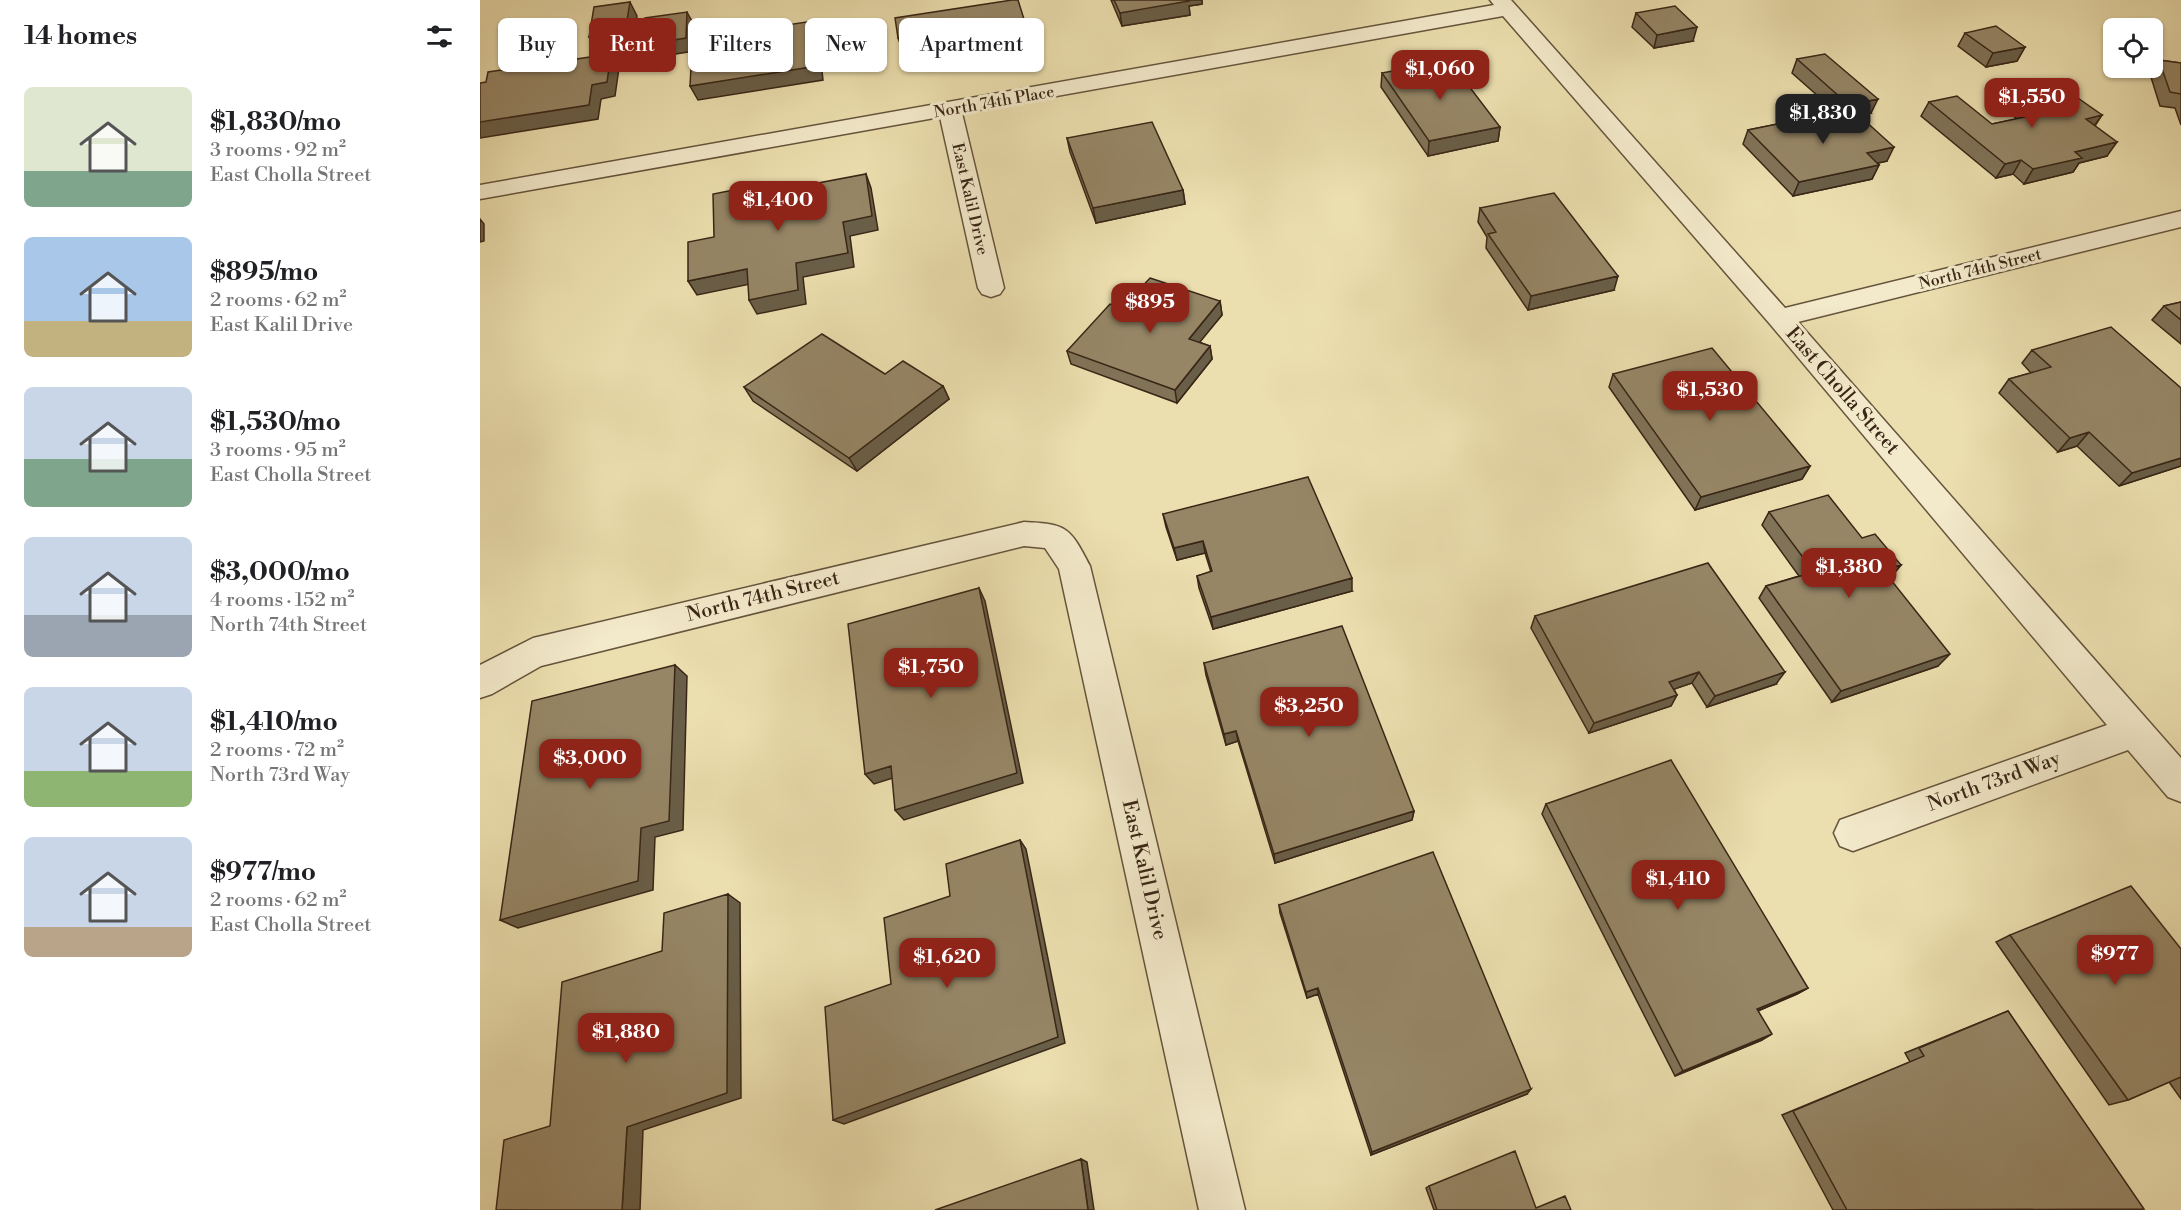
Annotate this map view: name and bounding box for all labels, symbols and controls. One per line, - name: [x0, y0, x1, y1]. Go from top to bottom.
- chip: Buy: [498, 18, 577, 72]
- chip: Rent: [589, 18, 676, 72]
- chip: Filters: [688, 18, 793, 72]
- chip: New: [805, 18, 887, 72]
- chip: Apartment: [899, 18, 1044, 72]
- map controls: [2103, 18, 2163, 78]
- button: locate: [2103, 18, 2163, 78]
- text: 14 homes: [24, 20, 137, 52]
- icon: filters: [423, 20, 456, 53]
- pin: $1,060: [1391, 50, 1489, 101]
- text: $1,060: [1405, 57, 1475, 82]
- pin: $1,550: [1983, 78, 2081, 129]
- street label: North 74th Place: [932, 82, 1056, 122]
- text: $1,550: [1998, 85, 2066, 110]
- pin: $1,830: [1774, 94, 1872, 145]
- text: $1,830: [1789, 101, 1857, 126]
- text: $1,830/mo: [210, 106, 341, 138]
- icon: home: [72, 111, 144, 183]
- text: 3 rooms · 92 m²: [210, 138, 346, 163]
- street label: East Kalil Drive: [947, 141, 993, 257]
- text: East Cholla Street: [210, 163, 371, 188]
- pin: $1,400: [729, 181, 827, 232]
- text: $1,400: [743, 188, 813, 213]
- street label: North 74th Street: [1917, 244, 2044, 294]
- text: $895/mo: [210, 256, 318, 288]
- icon: home: [72, 261, 144, 333]
- pin: $895: [1114, 283, 1186, 334]
- text: 2 rooms · 62 m²: [210, 288, 346, 313]
- text: $895: [1125, 290, 1175, 315]
- text: East Kalil Drive: [210, 313, 353, 338]
- street label: East Cholla Street: [1780, 322, 1904, 460]
- pin: $1,530: [1661, 371, 1759, 422]
- text: $1,530: [1677, 378, 1743, 403]
- text: $1,530/mo: [210, 406, 341, 438]
- icon: home: [72, 411, 144, 483]
- text: 3 rooms · 95 m²: [210, 438, 346, 463]
- text: East Cholla Street: [210, 463, 371, 488]
- pin: $1,380: [1800, 548, 1898, 599]
- text: $1,380: [1815, 555, 1883, 580]
- text: $3,000/mo: [210, 556, 350, 588]
- icon: home: [72, 561, 144, 633]
- street label: North 74th Street: [684, 566, 842, 628]
- text: 4 rooms · 152 m²: [210, 588, 354, 613]
- text: North 74th Street: [210, 613, 367, 638]
- pin: $1,750: [882, 648, 980, 699]
- text: $1,750: [898, 655, 964, 680]
- pin: $3,250: [1260, 687, 1358, 738]
- text: $3,250: [1274, 694, 1344, 719]
- text: $1,410/mo: [210, 706, 338, 738]
- icon: home: [72, 711, 144, 783]
- text: 2 rooms · 72 m²: [210, 738, 344, 763]
- pin: $3,000: [541, 739, 639, 790]
- text: $3,000: [553, 746, 627, 771]
- street label: North 73rd Way: [1924, 746, 2064, 818]
- text: North 73rd Way: [210, 763, 350, 788]
- street label: East Kalil Drive: [1116, 797, 1172, 943]
- text: $977/mo: [210, 856, 316, 888]
- pin: $1,410: [1629, 860, 1727, 911]
- icon: home: [72, 861, 144, 933]
- text: $1,410: [1646, 867, 1710, 892]
- text: 2 rooms · 62 m²: [210, 888, 346, 913]
- text: East Cholla Street: [210, 913, 371, 938]
- pin: $977: [2079, 935, 2151, 986]
- pin: $1,620: [898, 938, 996, 989]
- text: $977: [2091, 942, 2139, 967]
- text: $1,620: [913, 945, 981, 970]
- pin: $1,880: [577, 1013, 675, 1064]
- text: $1,880: [592, 1020, 660, 1045]

